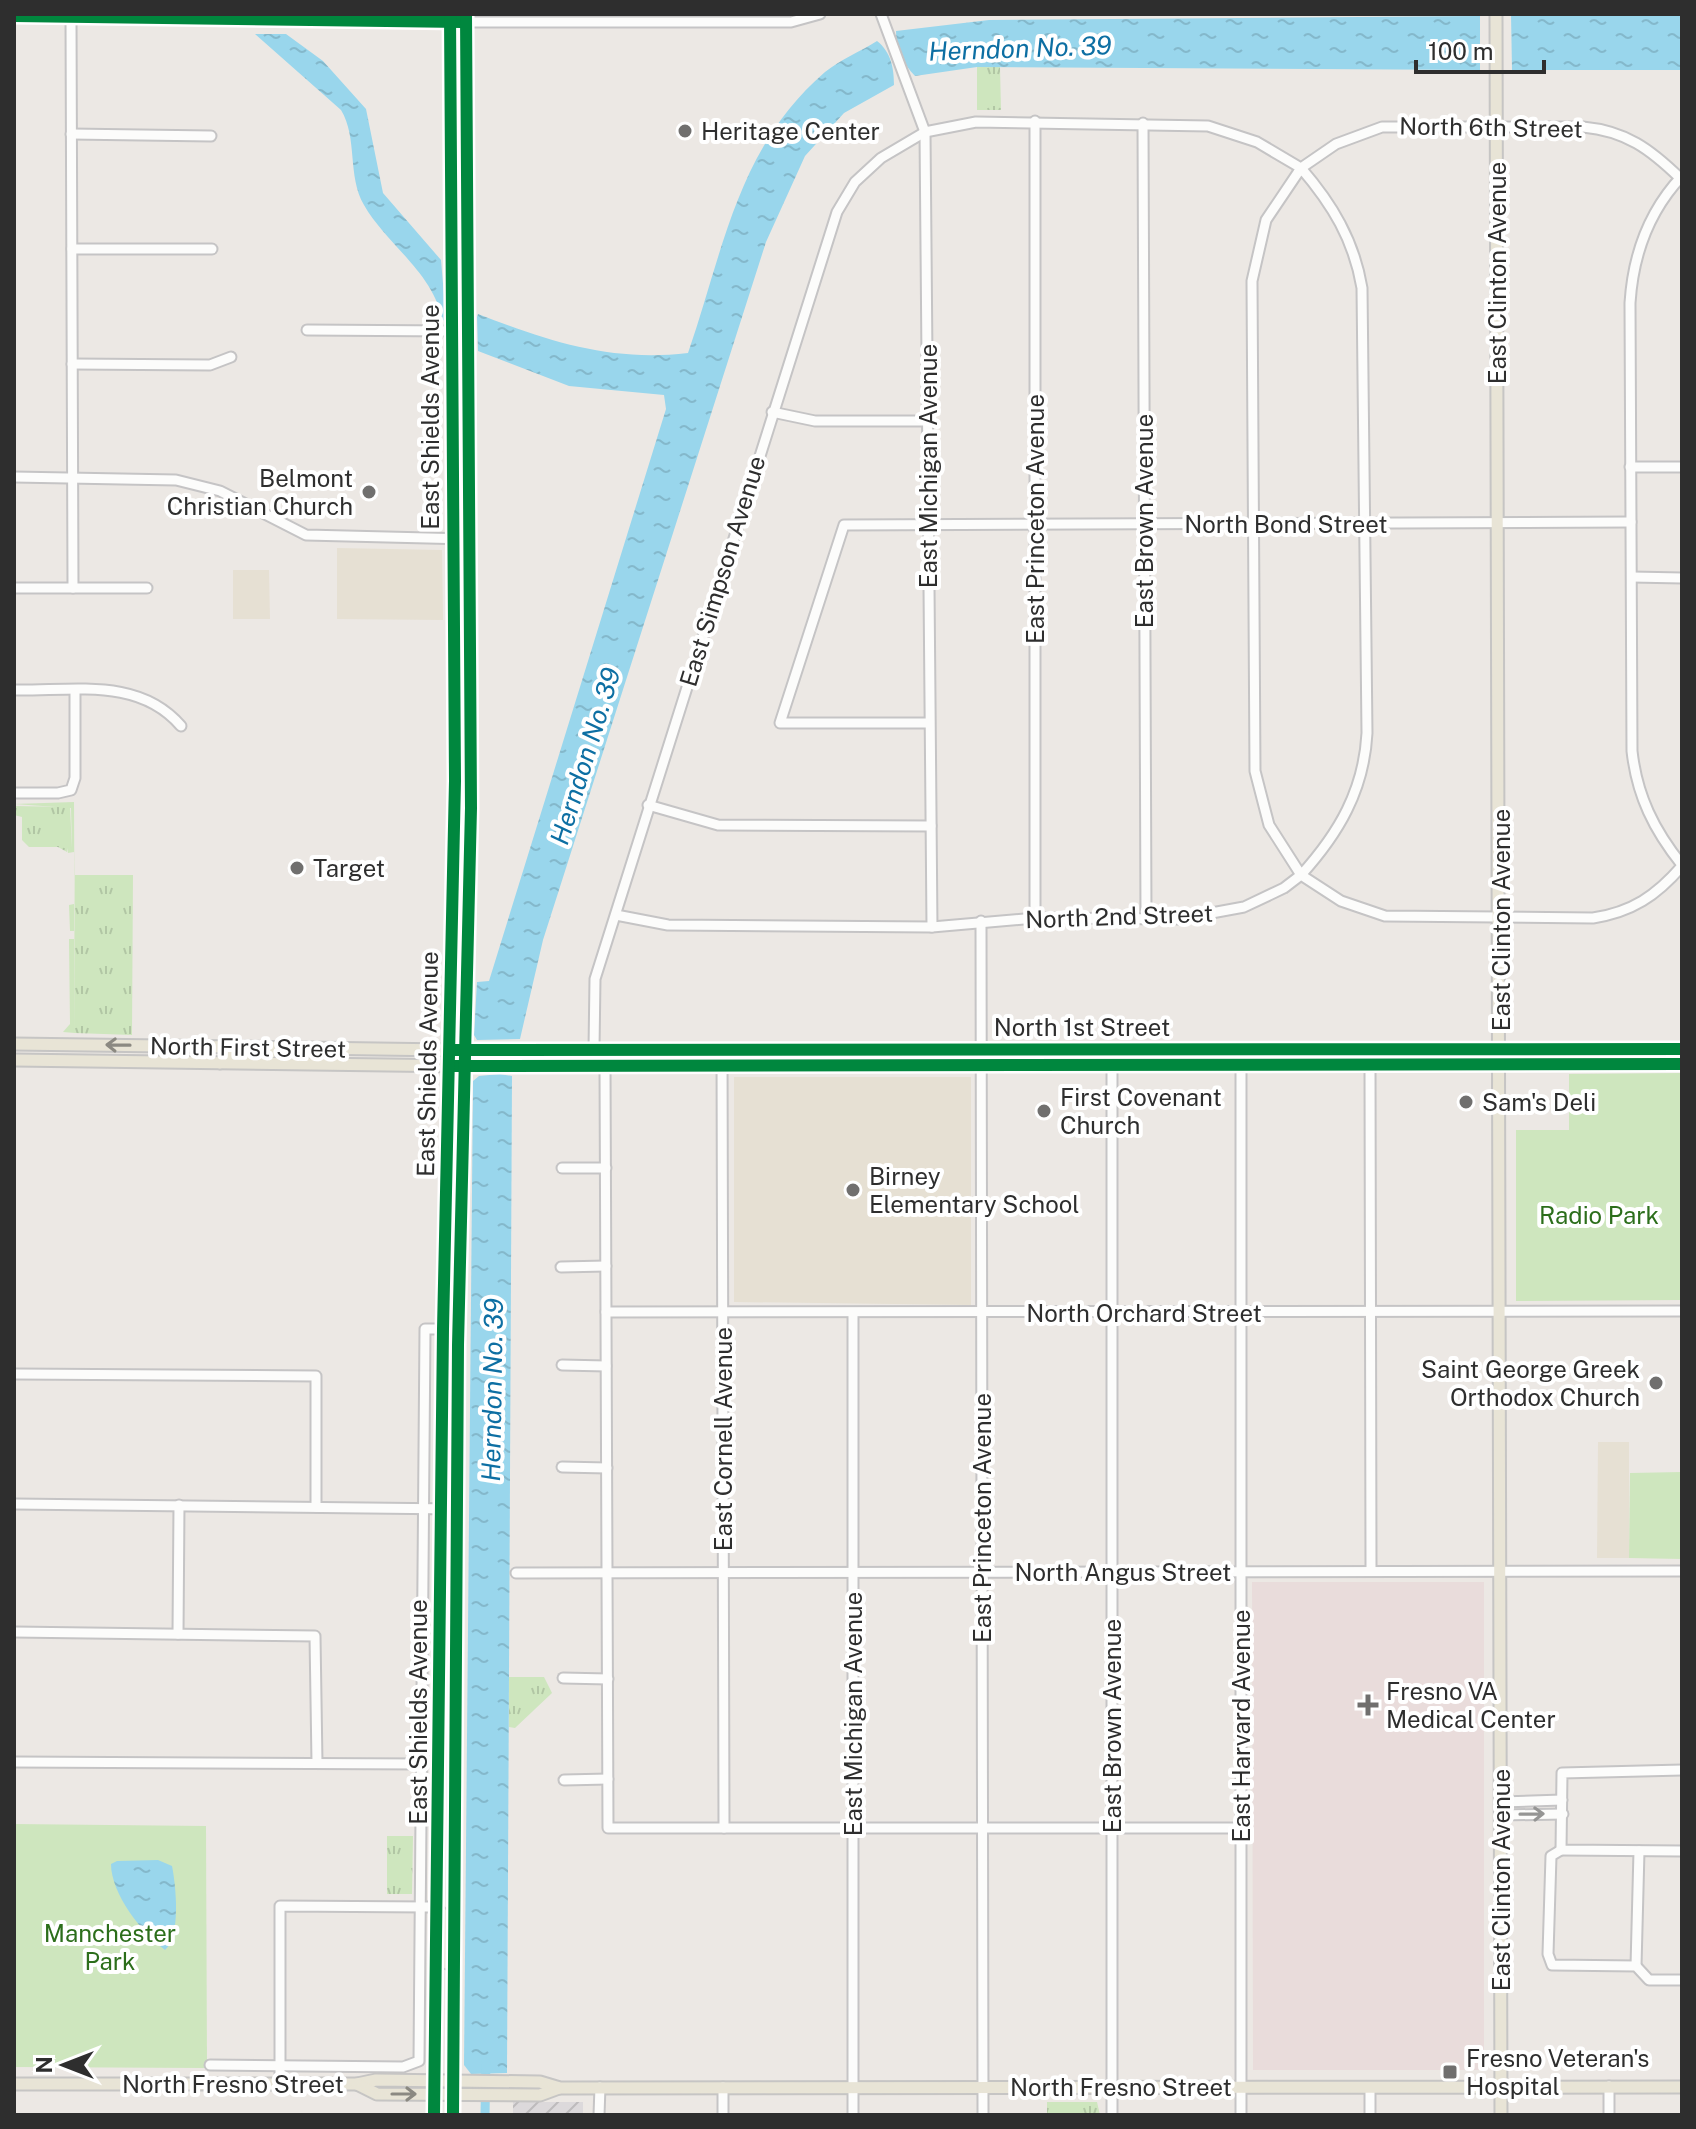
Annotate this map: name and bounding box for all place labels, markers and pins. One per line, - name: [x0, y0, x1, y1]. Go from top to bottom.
- place label: Heritage Center: [701, 117, 880, 145]
- marker: Heritage Center: [676, 122, 694, 140]
- place label: Belmont Christian Church: [167, 464, 353, 520]
- marker: Belmont Christian Church: [360, 483, 378, 501]
- place label: Target: [313, 854, 385, 882]
- marker: Target: [288, 859, 306, 877]
- place label: First Covenant Church: [1060, 1083, 1222, 1139]
- place label: Sam's Deli: [1482, 1088, 1596, 1116]
- marker: Sam's Deli: [1457, 1093, 1475, 1111]
- marker: First Covenant Church: [1035, 1102, 1053, 1120]
- place label: Birney Elementary School: [869, 1162, 1080, 1218]
- marker: Birney Elementary School: [844, 1181, 862, 1199]
- place label: Saint George Greek Orthodox Church: [1421, 1355, 1640, 1411]
- marker: Saint George Greek Orthodox Church: [1647, 1374, 1665, 1392]
- place label: Fresno VA Medical Center: [1386, 1677, 1556, 1733]
- marker: Fresno VA Medical Center: [1357, 1694, 1379, 1716]
- place label: Fresno Veteran's Hospital: [1466, 2044, 1649, 2100]
- marker: Fresno Veteran's Hospital: [1441, 2063, 1459, 2081]

